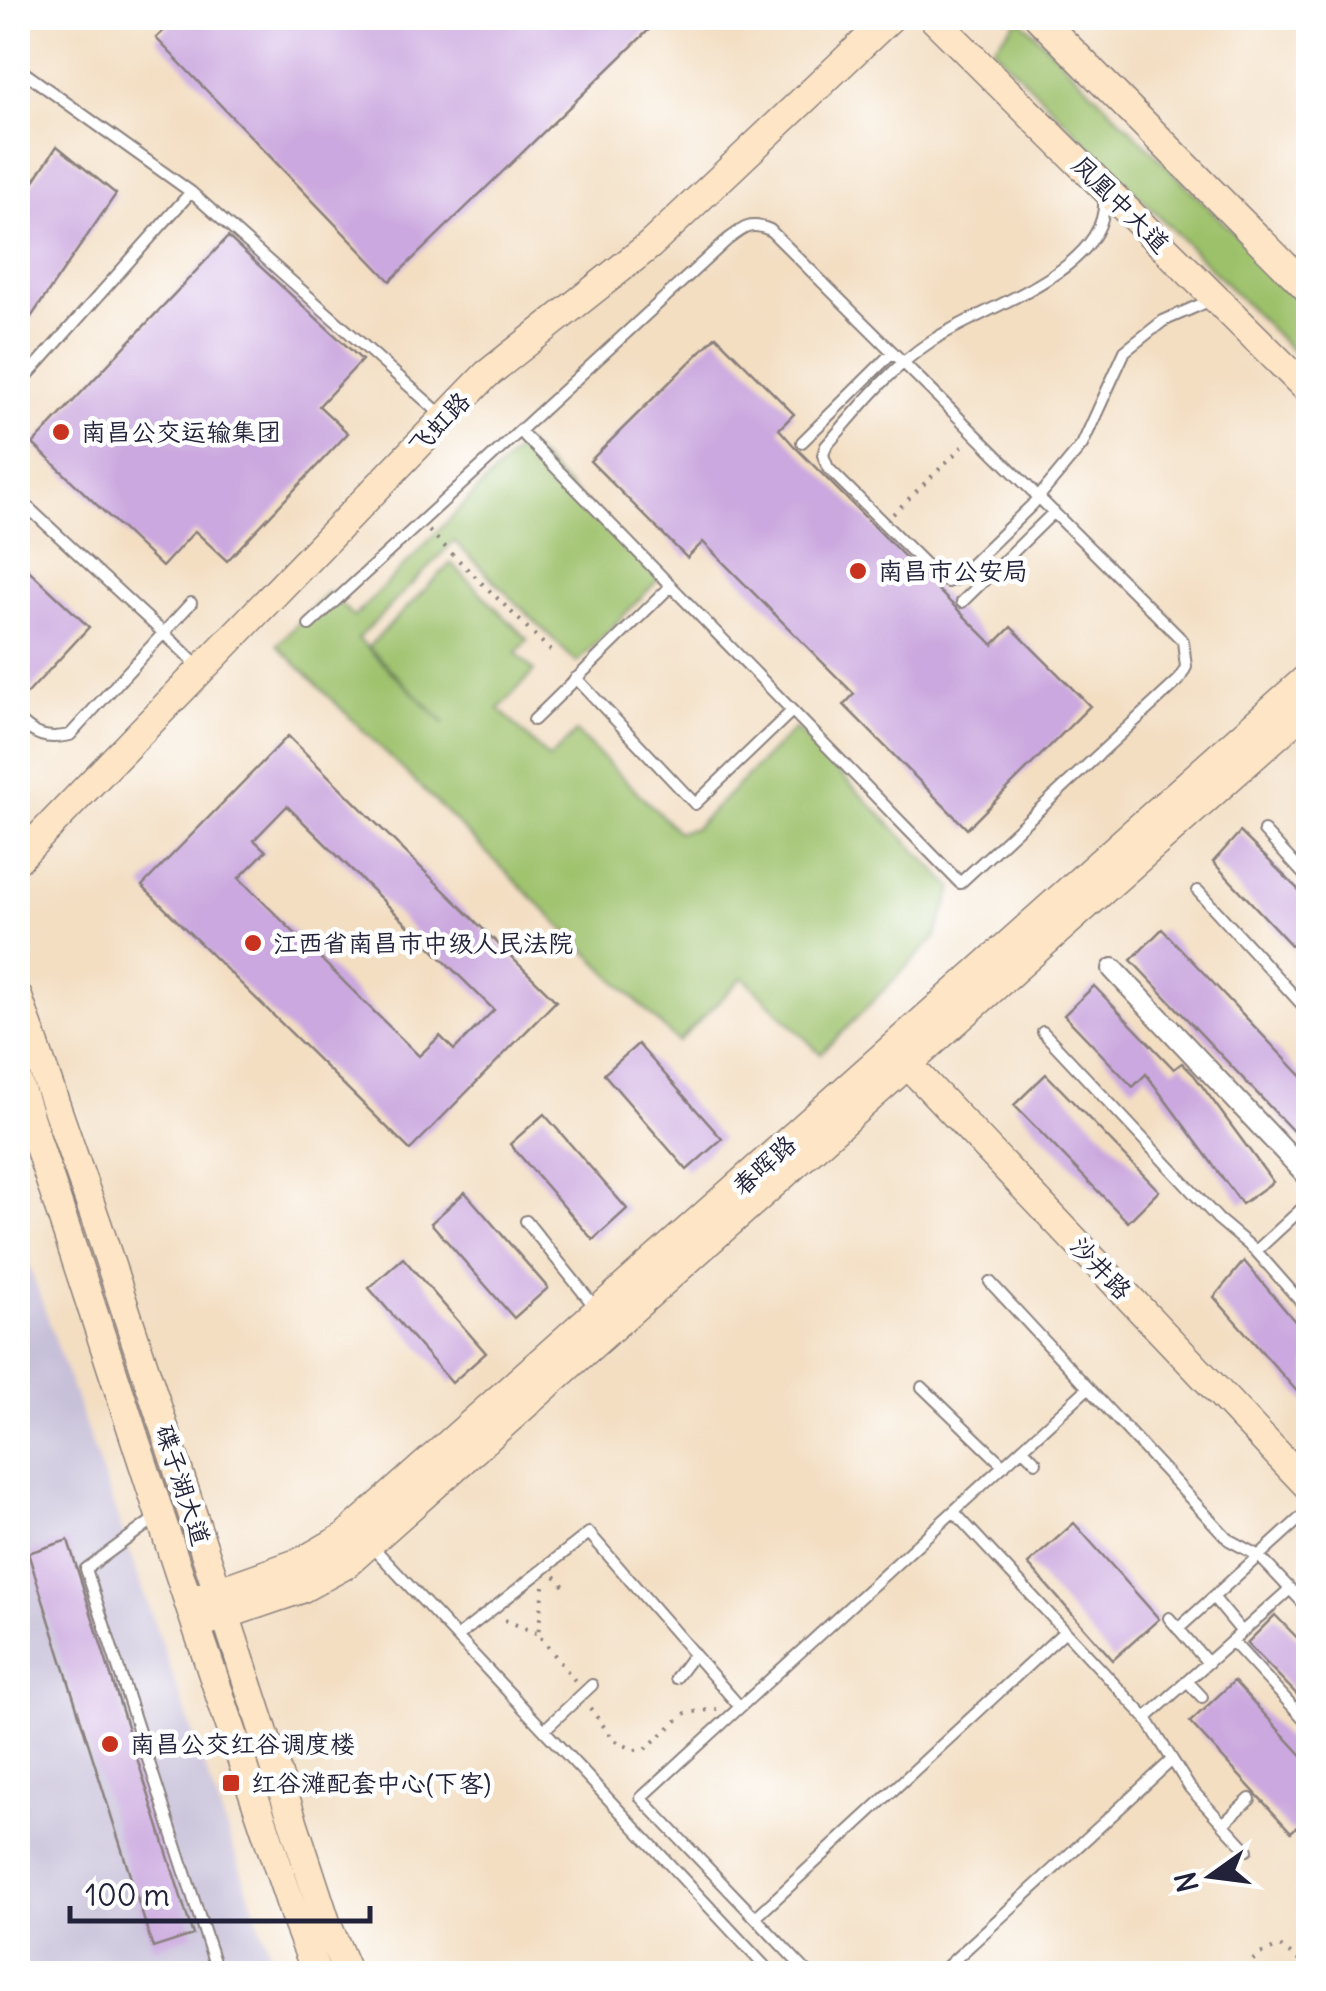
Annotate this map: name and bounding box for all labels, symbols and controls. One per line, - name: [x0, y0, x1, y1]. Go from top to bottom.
- street label: 凤凰中大道: [1065, 148, 1177, 260]
- street label: 飞虹路: [401, 385, 477, 461]
- place label: 南昌公交运输集团: [81, 416, 281, 448]
- marker: 南昌公交运输集团: [50, 421, 72, 443]
- place label: 南昌市公安局: [878, 555, 1028, 587]
- marker: 南昌市公安局: [847, 560, 869, 582]
- place label: 江西省南昌市中级人民法院: [273, 927, 573, 959]
- marker: 江西省南昌市中级人民法院: [242, 932, 264, 954]
- street label: 春晖路: [725, 1128, 803, 1202]
- street label: 沙井路: [1063, 1230, 1139, 1306]
- street label: 碟子湖大道: [148, 1421, 218, 1549]
- place label: 南昌公交红谷调度楼: [130, 1728, 355, 1760]
- marker: 南昌公交红谷调度楼: [99, 1733, 121, 1755]
- place label: 红谷滩配套中心(下客): [251, 1767, 491, 1799]
- marker: 红谷滩配套中心(下客): [220, 1772, 242, 1794]
- north arrow: [1161, 1826, 1261, 1926]
- scale bar: [70, 1861, 370, 1923]
- text: N: [1167, 1868, 1207, 1896]
- text: 100 m: [85, 1876, 170, 1914]

